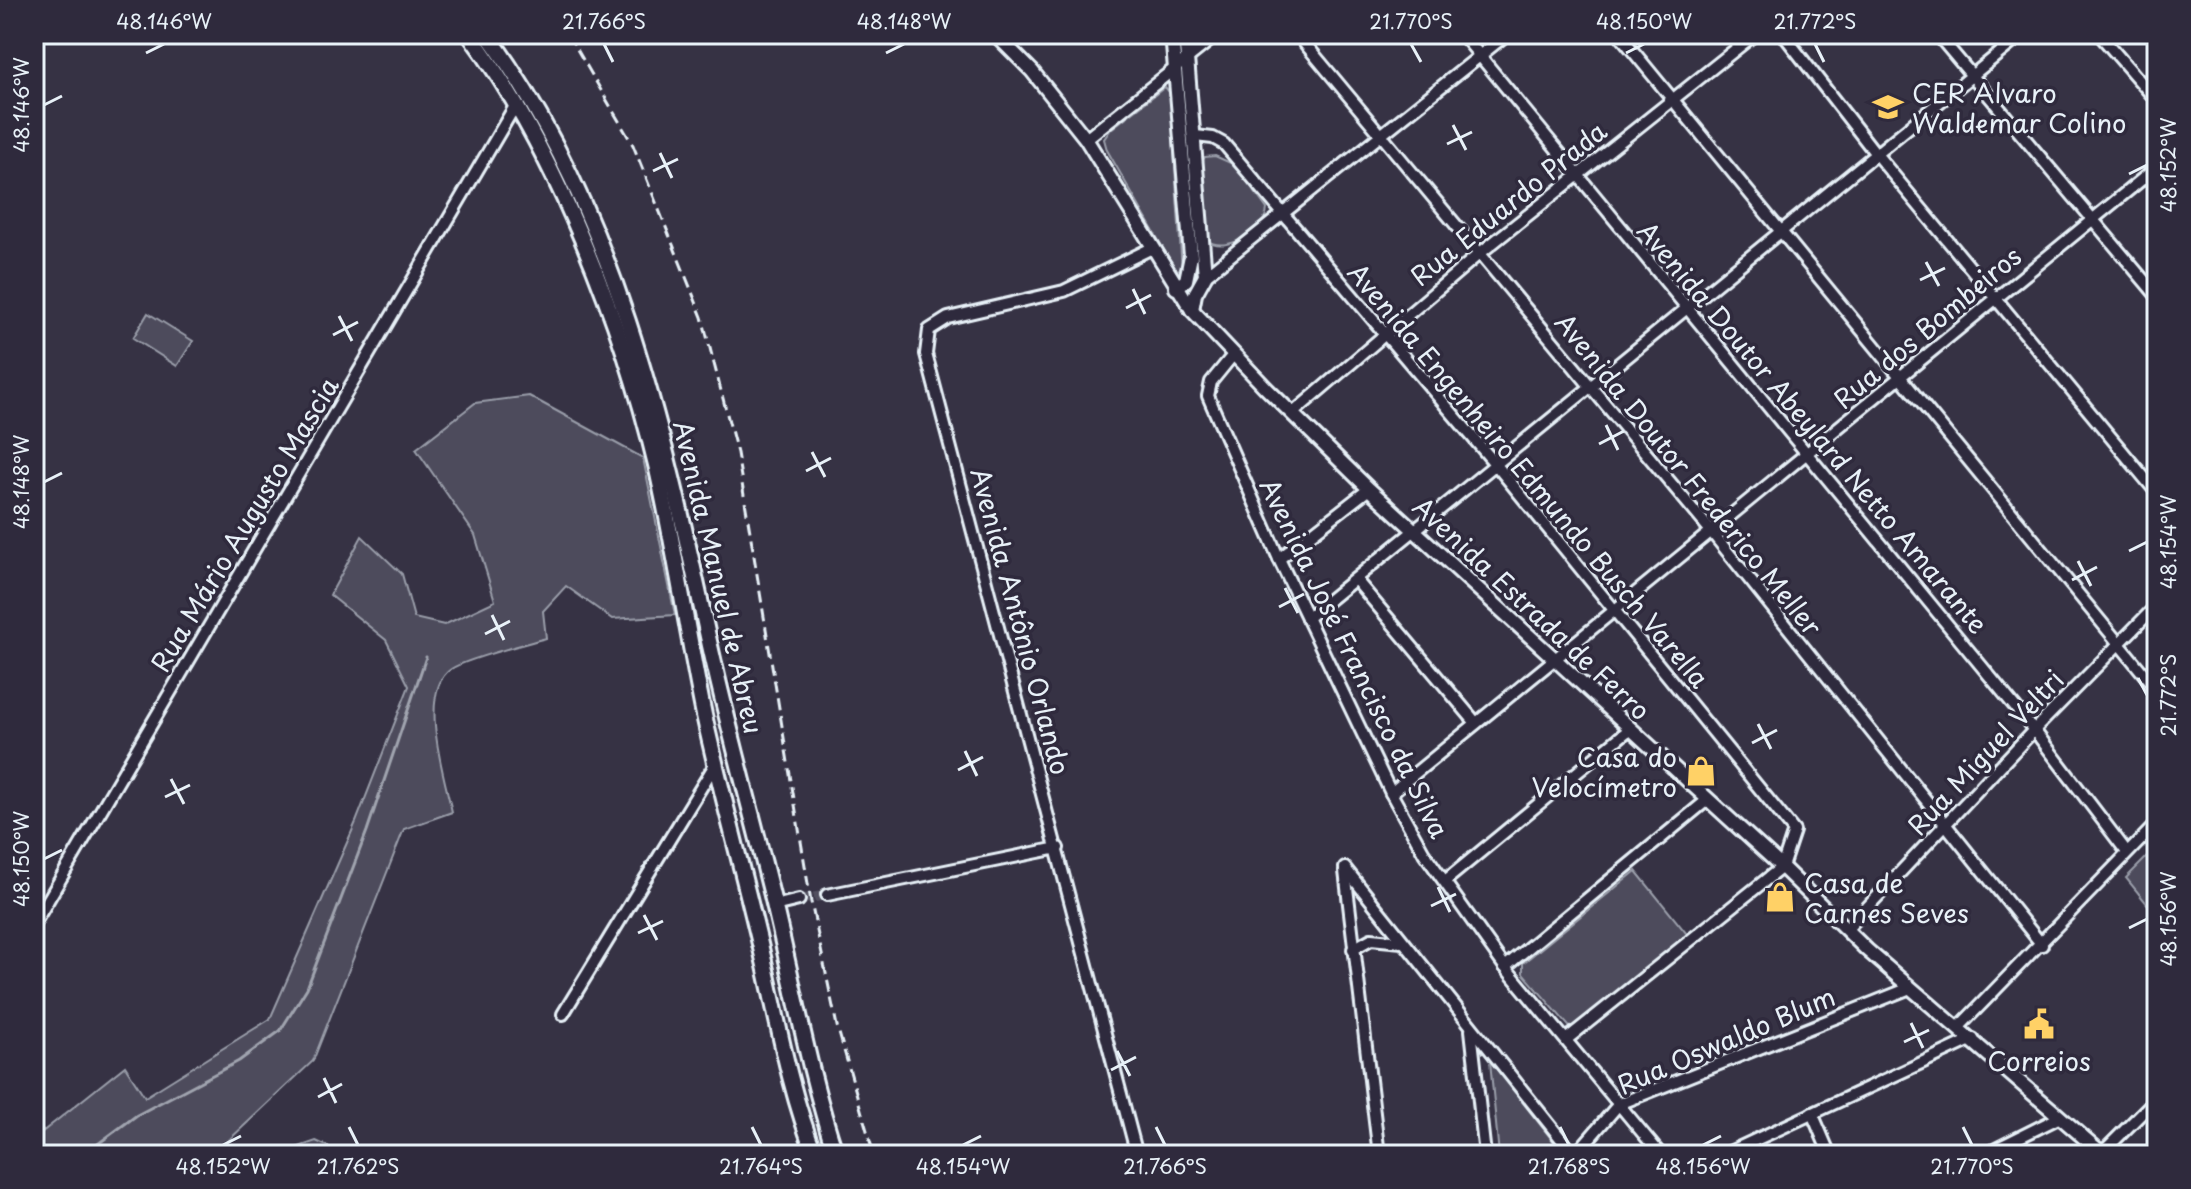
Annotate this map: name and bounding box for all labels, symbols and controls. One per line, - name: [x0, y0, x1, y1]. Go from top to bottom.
- text: 48.146°W: [116, 6, 212, 36]
- text: 21.766°S: [562, 6, 646, 36]
- text: 48.148°W: [857, 6, 952, 36]
- text: 21.770°S: [1369, 6, 1453, 36]
- text: 48.150°W: [1596, 6, 1693, 36]
- text: 21.772°S: [1774, 6, 1856, 36]
- text: 48.146°W: [6, 57, 36, 153]
- place label: CER Alvaro Waldemar Colino: [1912, 73, 2126, 142]
- school or university icon: CER Alvaro Waldemar Colino: [1871, 90, 1905, 124]
- street label: Rua Eduardo Prada: [1401, 111, 1615, 294]
- text: 48.152°W: [2153, 117, 2183, 212]
- street label: Avenida Doutor Abeylard Netto Amarante: [1629, 212, 1997, 642]
- street label: Rua dos Bombeiros: [1825, 237, 2029, 417]
- street label: Avenida Engenheiro Edmundo Busch Varella: [1339, 254, 1719, 697]
- street label: Avenida Doutor Frederico Meller: [1546, 304, 1832, 645]
- street label: Rua Mário Augusto Mascia: [140, 369, 348, 679]
- street label: Avenida Manuel de Abreu: [664, 416, 774, 738]
- text: 48.148°W: [6, 434, 36, 529]
- street label: Avenida Antônio Orlando: [961, 463, 1081, 779]
- street label: Avenida José Francisco da Silva: [1251, 471, 1459, 845]
- street label: Avenida Estrada de Ferro: [1405, 487, 1659, 729]
- text: 48.154°W: [2153, 494, 2183, 589]
- text: 21.772°S: [2153, 654, 2183, 736]
- street label: Rua Miguel Veltri: [1898, 661, 2072, 843]
- place label: Casa do Velocímetro: [1531, 737, 1677, 806]
- shop icon: Casa do Velocímetro: [1684, 754, 1718, 788]
- text: 48.150°W: [6, 810, 36, 907]
- place label: Casa de Carnes Seves: [1804, 863, 1969, 932]
- text: 48.156°W: [2153, 871, 2183, 967]
- shop icon: Casa de Carnes Seves: [1763, 880, 1797, 914]
- street label: Rua Oswaldo Blum: [1611, 976, 1841, 1104]
- public building icon: Correios: [2022, 1007, 2056, 1041]
- place label: Correios: [1987, 1041, 2091, 1080]
- text: 48.152°W: [176, 1151, 271, 1181]
- text: 21.762°S: [317, 1151, 399, 1181]
- text: 21.764°S: [719, 1151, 803, 1181]
- text: 48.154°W: [916, 1151, 1011, 1181]
- text: 21.766°S: [1123, 1151, 1207, 1181]
- text: 21.768°S: [1527, 1151, 1611, 1181]
- text: 48.156°W: [1656, 1151, 1751, 1181]
- text: 21.770°S: [1930, 1151, 2014, 1181]

